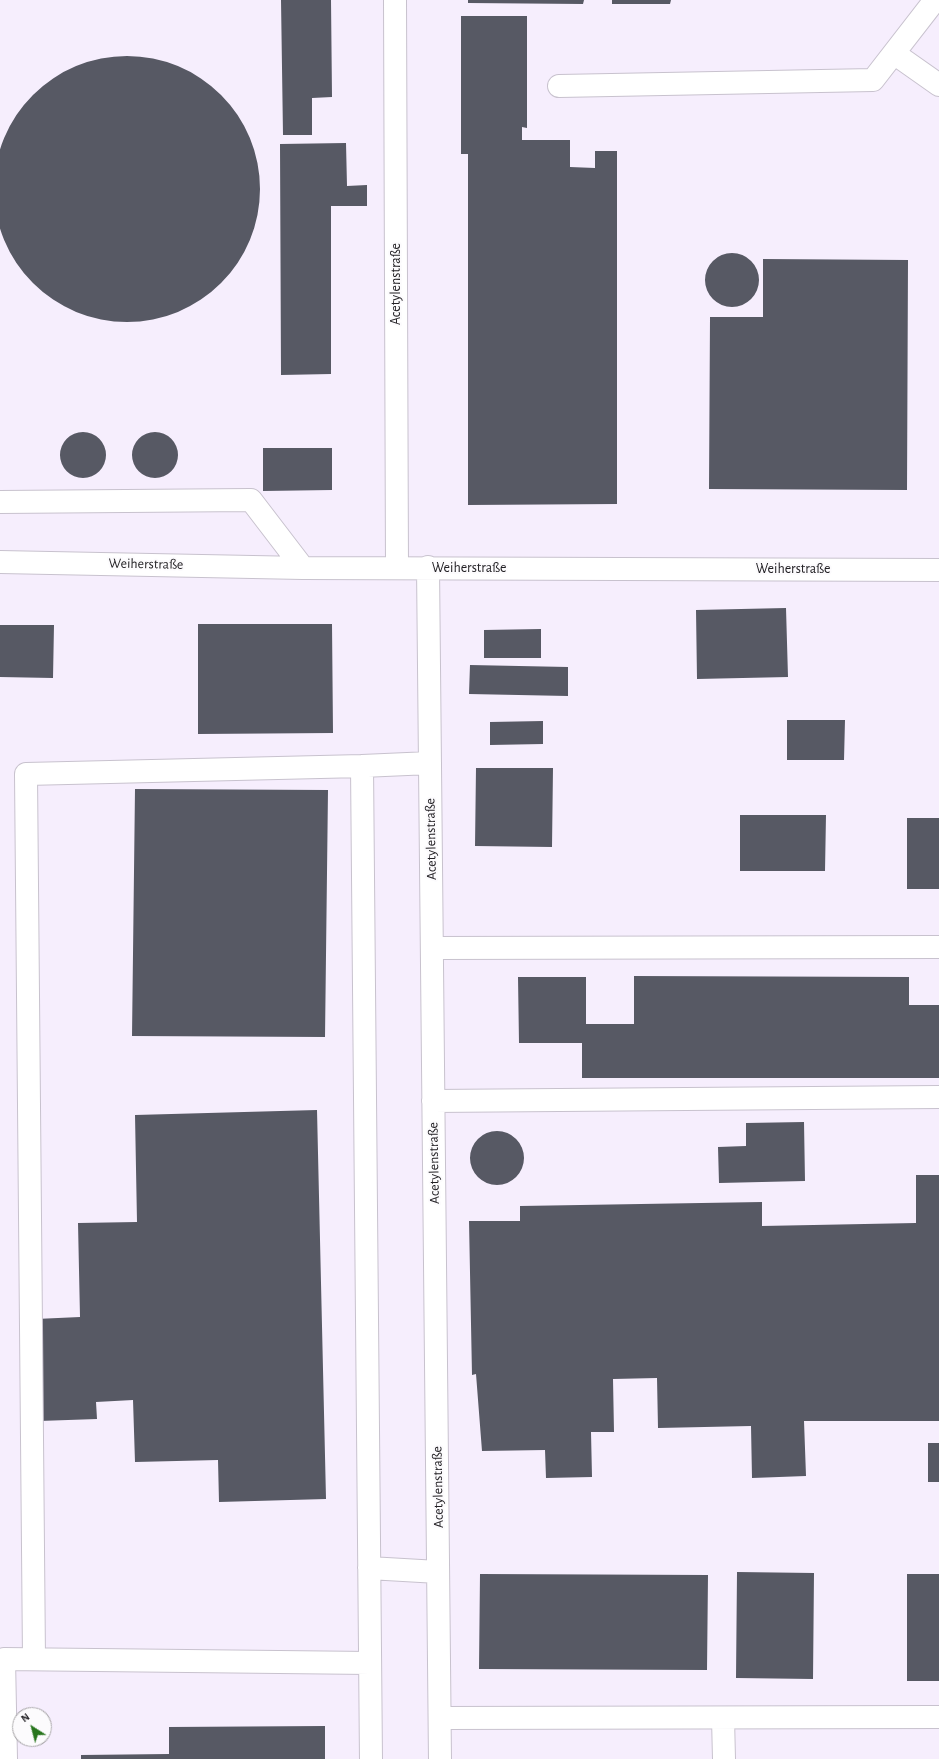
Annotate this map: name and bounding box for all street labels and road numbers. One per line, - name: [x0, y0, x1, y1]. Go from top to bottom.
- street label: Acetylenstraße: [388, 243, 404, 325]
- street label: Weiherstraße: [109, 555, 183, 573]
- street label: Weiherstraße: [432, 560, 506, 576]
- street label: Weiherstraße: [756, 561, 830, 577]
- street label: Acetylenstraße: [422, 798, 440, 880]
- street label: Acetylenstraße: [425, 1122, 443, 1204]
- street label: Acetylenstraße: [429, 1446, 447, 1528]

